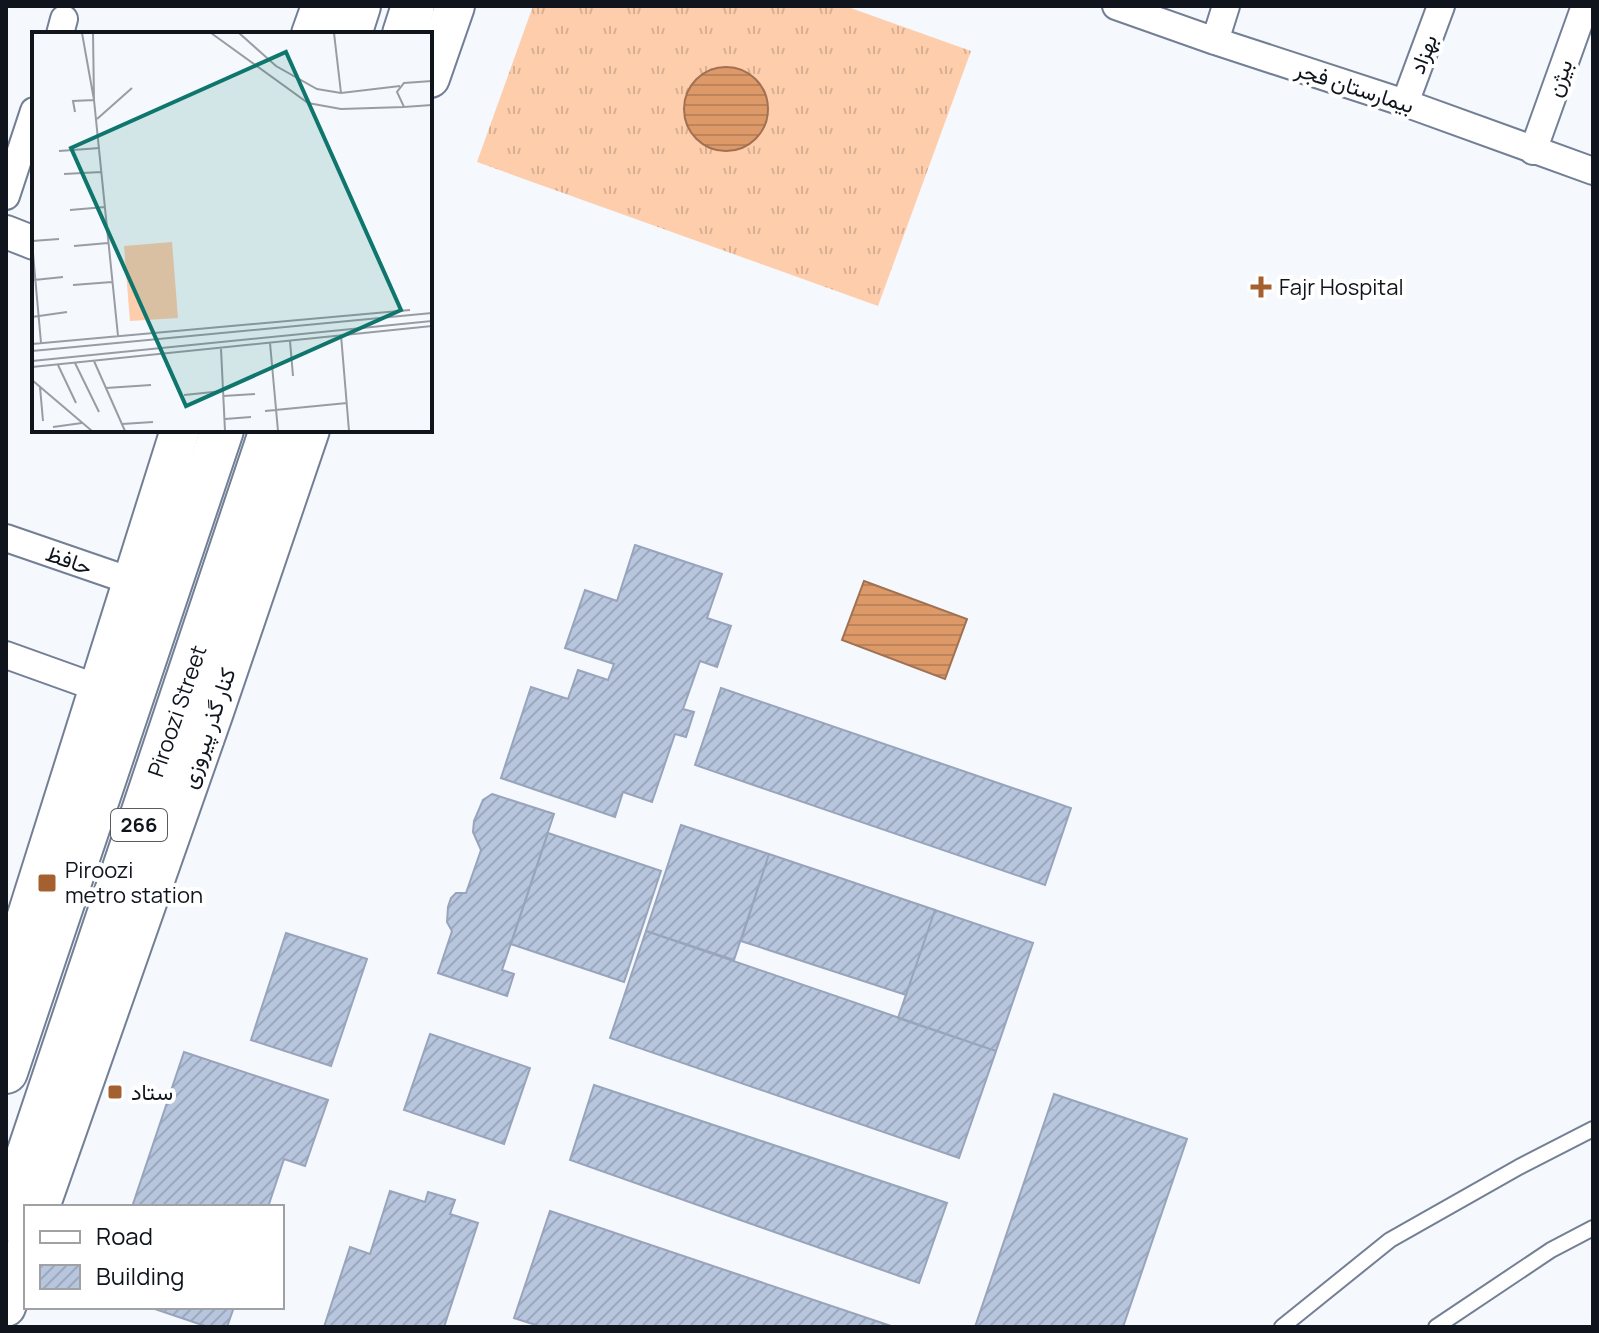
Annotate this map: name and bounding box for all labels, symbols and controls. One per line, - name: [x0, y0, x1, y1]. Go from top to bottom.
- street label: بهزاد: [1402, 30, 1444, 78]
- inset map: [32, 32, 432, 432]
- street label: بیمارستان فجر: [1291, 53, 1418, 120]
- street label: بیژن: [1539, 55, 1579, 101]
- place label: Fajr Hospital: [1279, 272, 1404, 302]
- marker: Fajr Hospital: [1250, 276, 1272, 298]
- street label: حافظ: [42, 538, 96, 582]
- street label: Piroozi Street: [140, 641, 214, 781]
- street label: کنار گذر پیروزی: [173, 664, 243, 792]
- road number: 266: [111, 809, 167, 841]
- place label: Piroozi metro station: [65, 855, 203, 910]
- marker: Piroozi metro station: [36, 872, 58, 894]
- place label: ستاد: [131, 1077, 173, 1107]
- marker: ستاد: [106, 1083, 124, 1101]
- legend: [24, 1205, 284, 1309]
- text: Road: [96, 1219, 153, 1252]
- text: Building: [96, 1259, 184, 1292]

